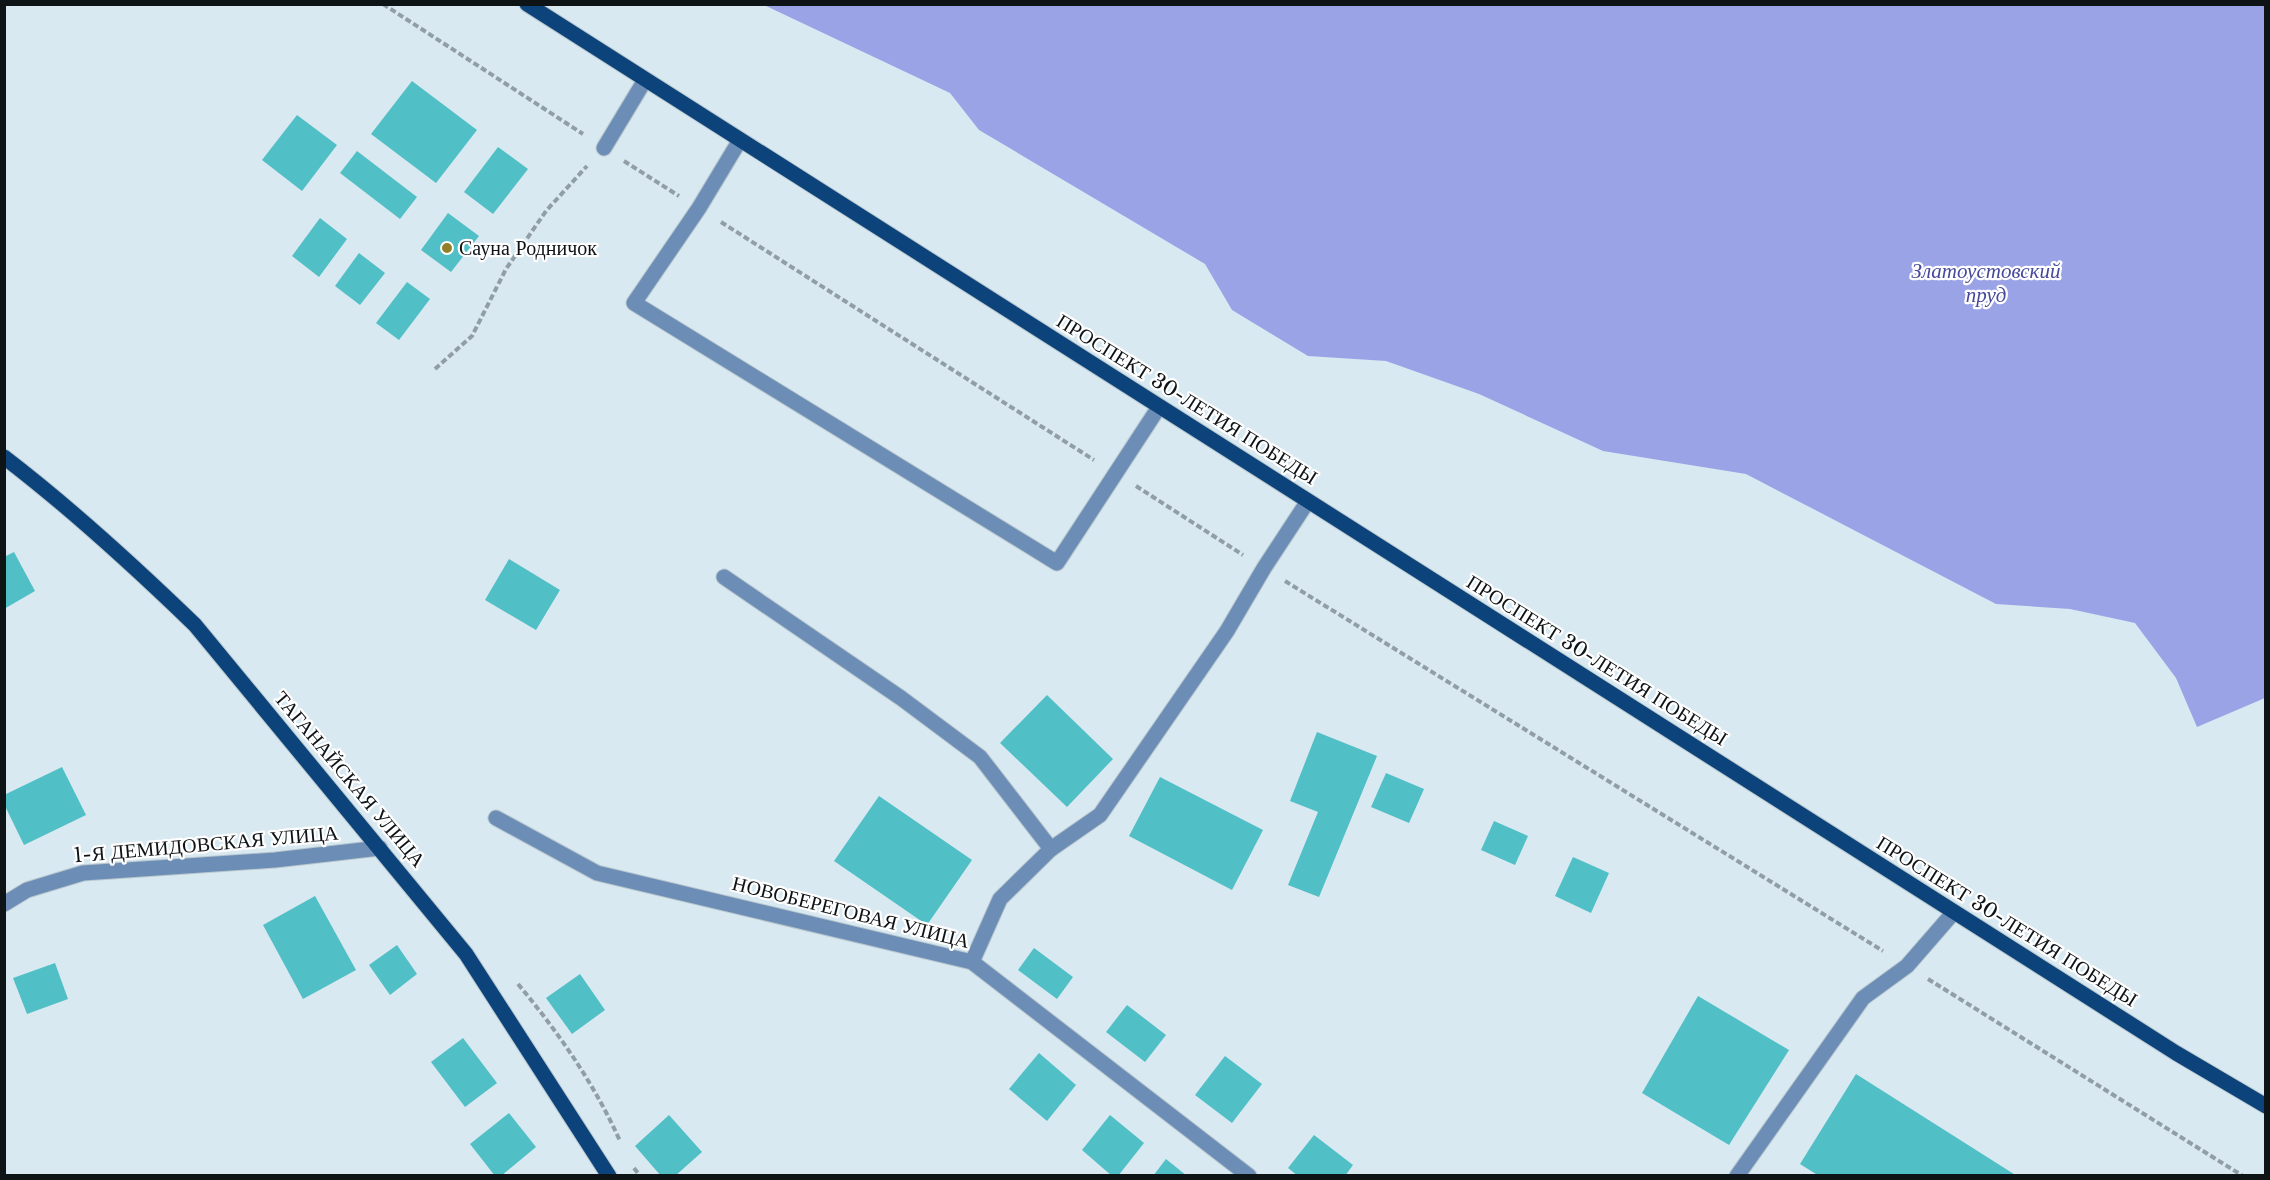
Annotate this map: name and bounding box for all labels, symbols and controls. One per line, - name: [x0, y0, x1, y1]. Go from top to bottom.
- place label: Сауна Родничок: [459, 236, 597, 260]
- marker: Сауна Родничок: [440, 241, 454, 255]
- water label: Златоустовский пруд: [1912, 258, 2061, 308]
- street label: ПРОСПЕКТ 30-ЛЕТИЯ ПОБЕДЫ: [1052, 309, 1322, 489]
- street label: ПРОСПЕКТ 30-ЛЕТИЯ ПОБЕДЫ: [1462, 570, 1732, 750]
- street label: ТАГАНАЙСКАЯ УЛИЦА: [270, 686, 431, 872]
- street label: 1-Я ДЕМИДОВСКАЯ УЛИЦА: [73, 820, 340, 868]
- street label: ПРОСПЕКТ 30-ЛЕТИЯ ПОБЕДЫ: [1872, 831, 2142, 1011]
- street label: НОВОБЕРЕГОВАЯ УЛИЦА: [730, 871, 973, 953]

